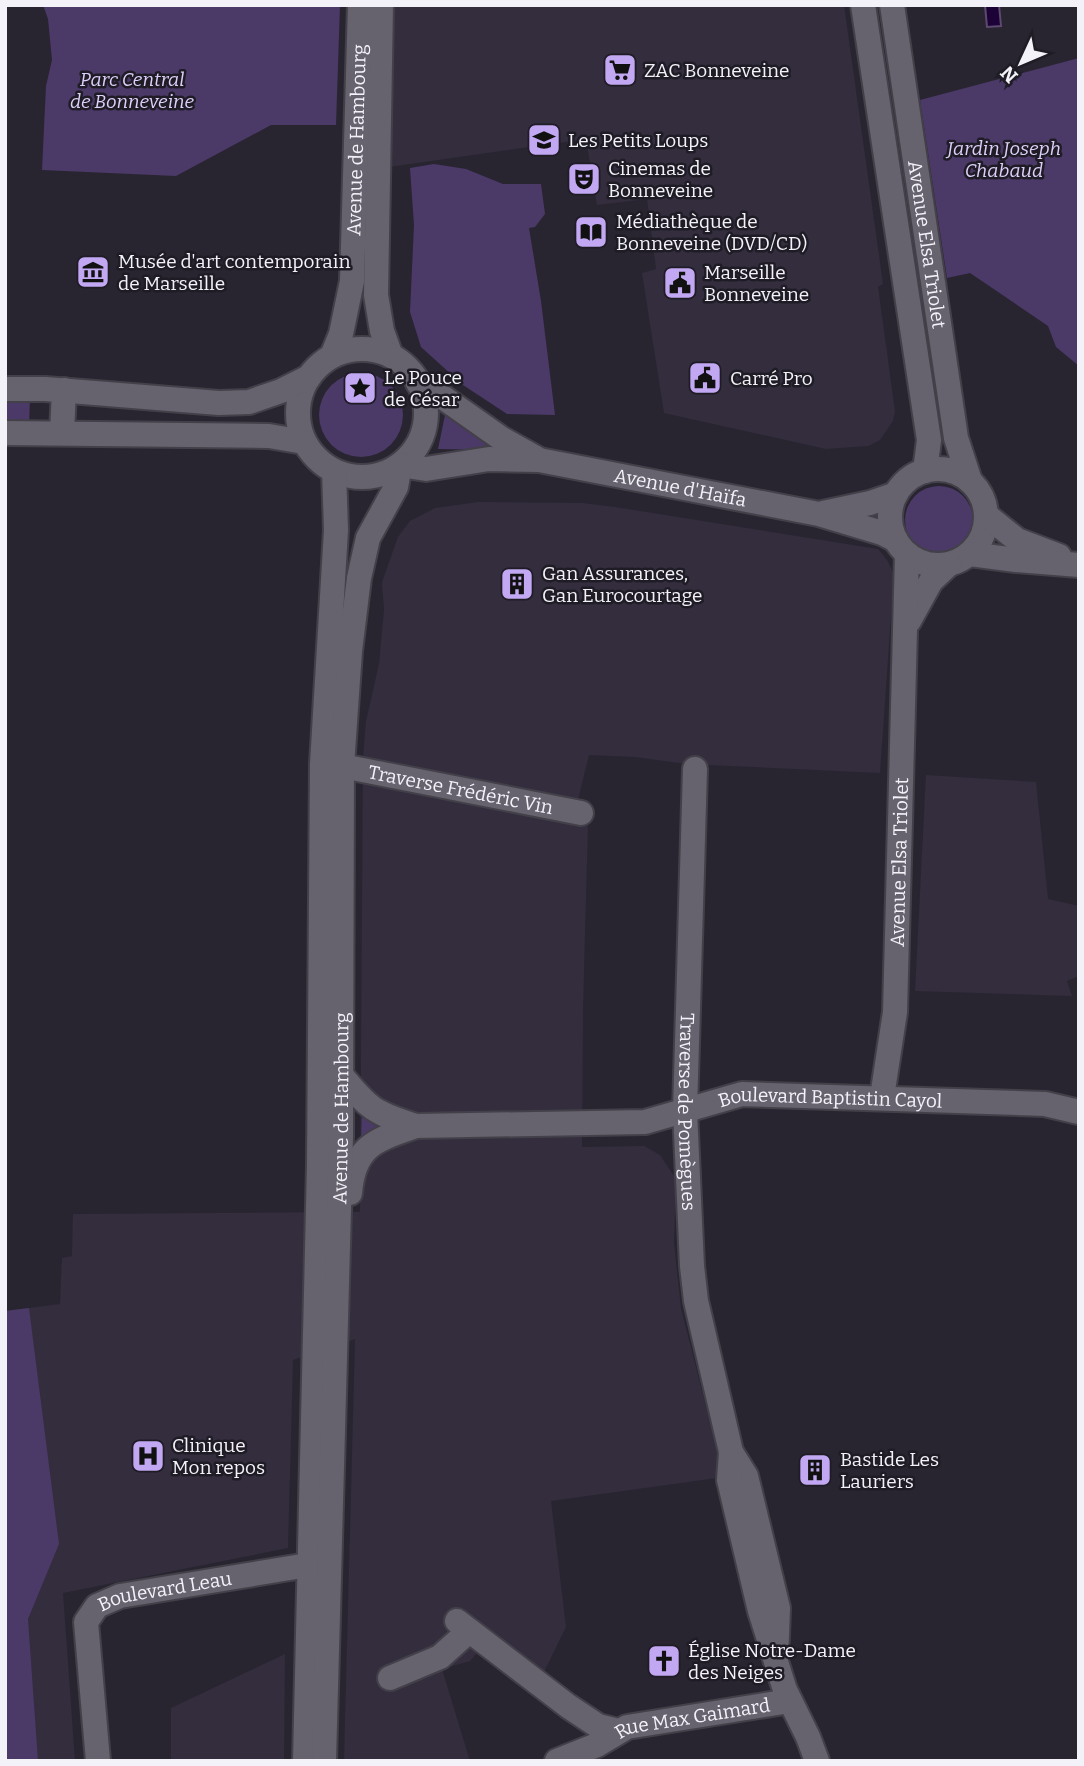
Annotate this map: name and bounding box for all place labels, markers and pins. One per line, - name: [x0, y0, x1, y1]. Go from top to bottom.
- supermarket icon: ZAC Bonneveine: [601, 51, 639, 89]
- place label: ZAC Bonneveine: [644, 59, 789, 82]
- school or university icon: Les Petits Loups: [525, 121, 563, 159]
- place label: Les Petits Loups: [568, 129, 708, 152]
- place label: Cinemas de Bonneveine: [608, 157, 713, 202]
- theatre icon: Cinemas de Bonneveine: [565, 160, 603, 198]
- place label: Médiathèque de Bonneveine (DVD/CD): [616, 210, 807, 255]
- library icon: Médiathèque de Bonneveine (DVD/CD): [572, 213, 610, 251]
- place label: Musée d'art contemporain de Marseille: [118, 250, 350, 295]
- museum icon: Musée d'art contemporain de Marseille: [74, 253, 112, 291]
- place label: Marseille Bonneveine: [704, 261, 809, 306]
- public building icon: Marseille Bonneveine: [661, 264, 699, 302]
- public building icon: Carré Pro: [686, 359, 724, 397]
- place label: Le Pouce de César: [384, 366, 462, 411]
- place label: Carré Pro: [730, 367, 813, 390]
- place icon: Le Pouce de César: [341, 369, 379, 407]
- place label: Gan Assurances, Gan Eurocourtage: [542, 562, 703, 607]
- building icon: Gan Assurances, Gan Eurocourtage: [498, 565, 536, 603]
- place label: Clinique Mon repos: [172, 1434, 265, 1479]
- hospital icon: Clinique Mon repos: [129, 1437, 167, 1475]
- place label: Bastide Les Lauriers: [840, 1448, 939, 1493]
- building icon: Bastide Les Lauriers: [796, 1451, 834, 1489]
- place label: Église Notre-Dame des Neiges: [688, 1639, 856, 1684]
- church icon: Église Notre-Dame des Neiges: [645, 1642, 683, 1680]

